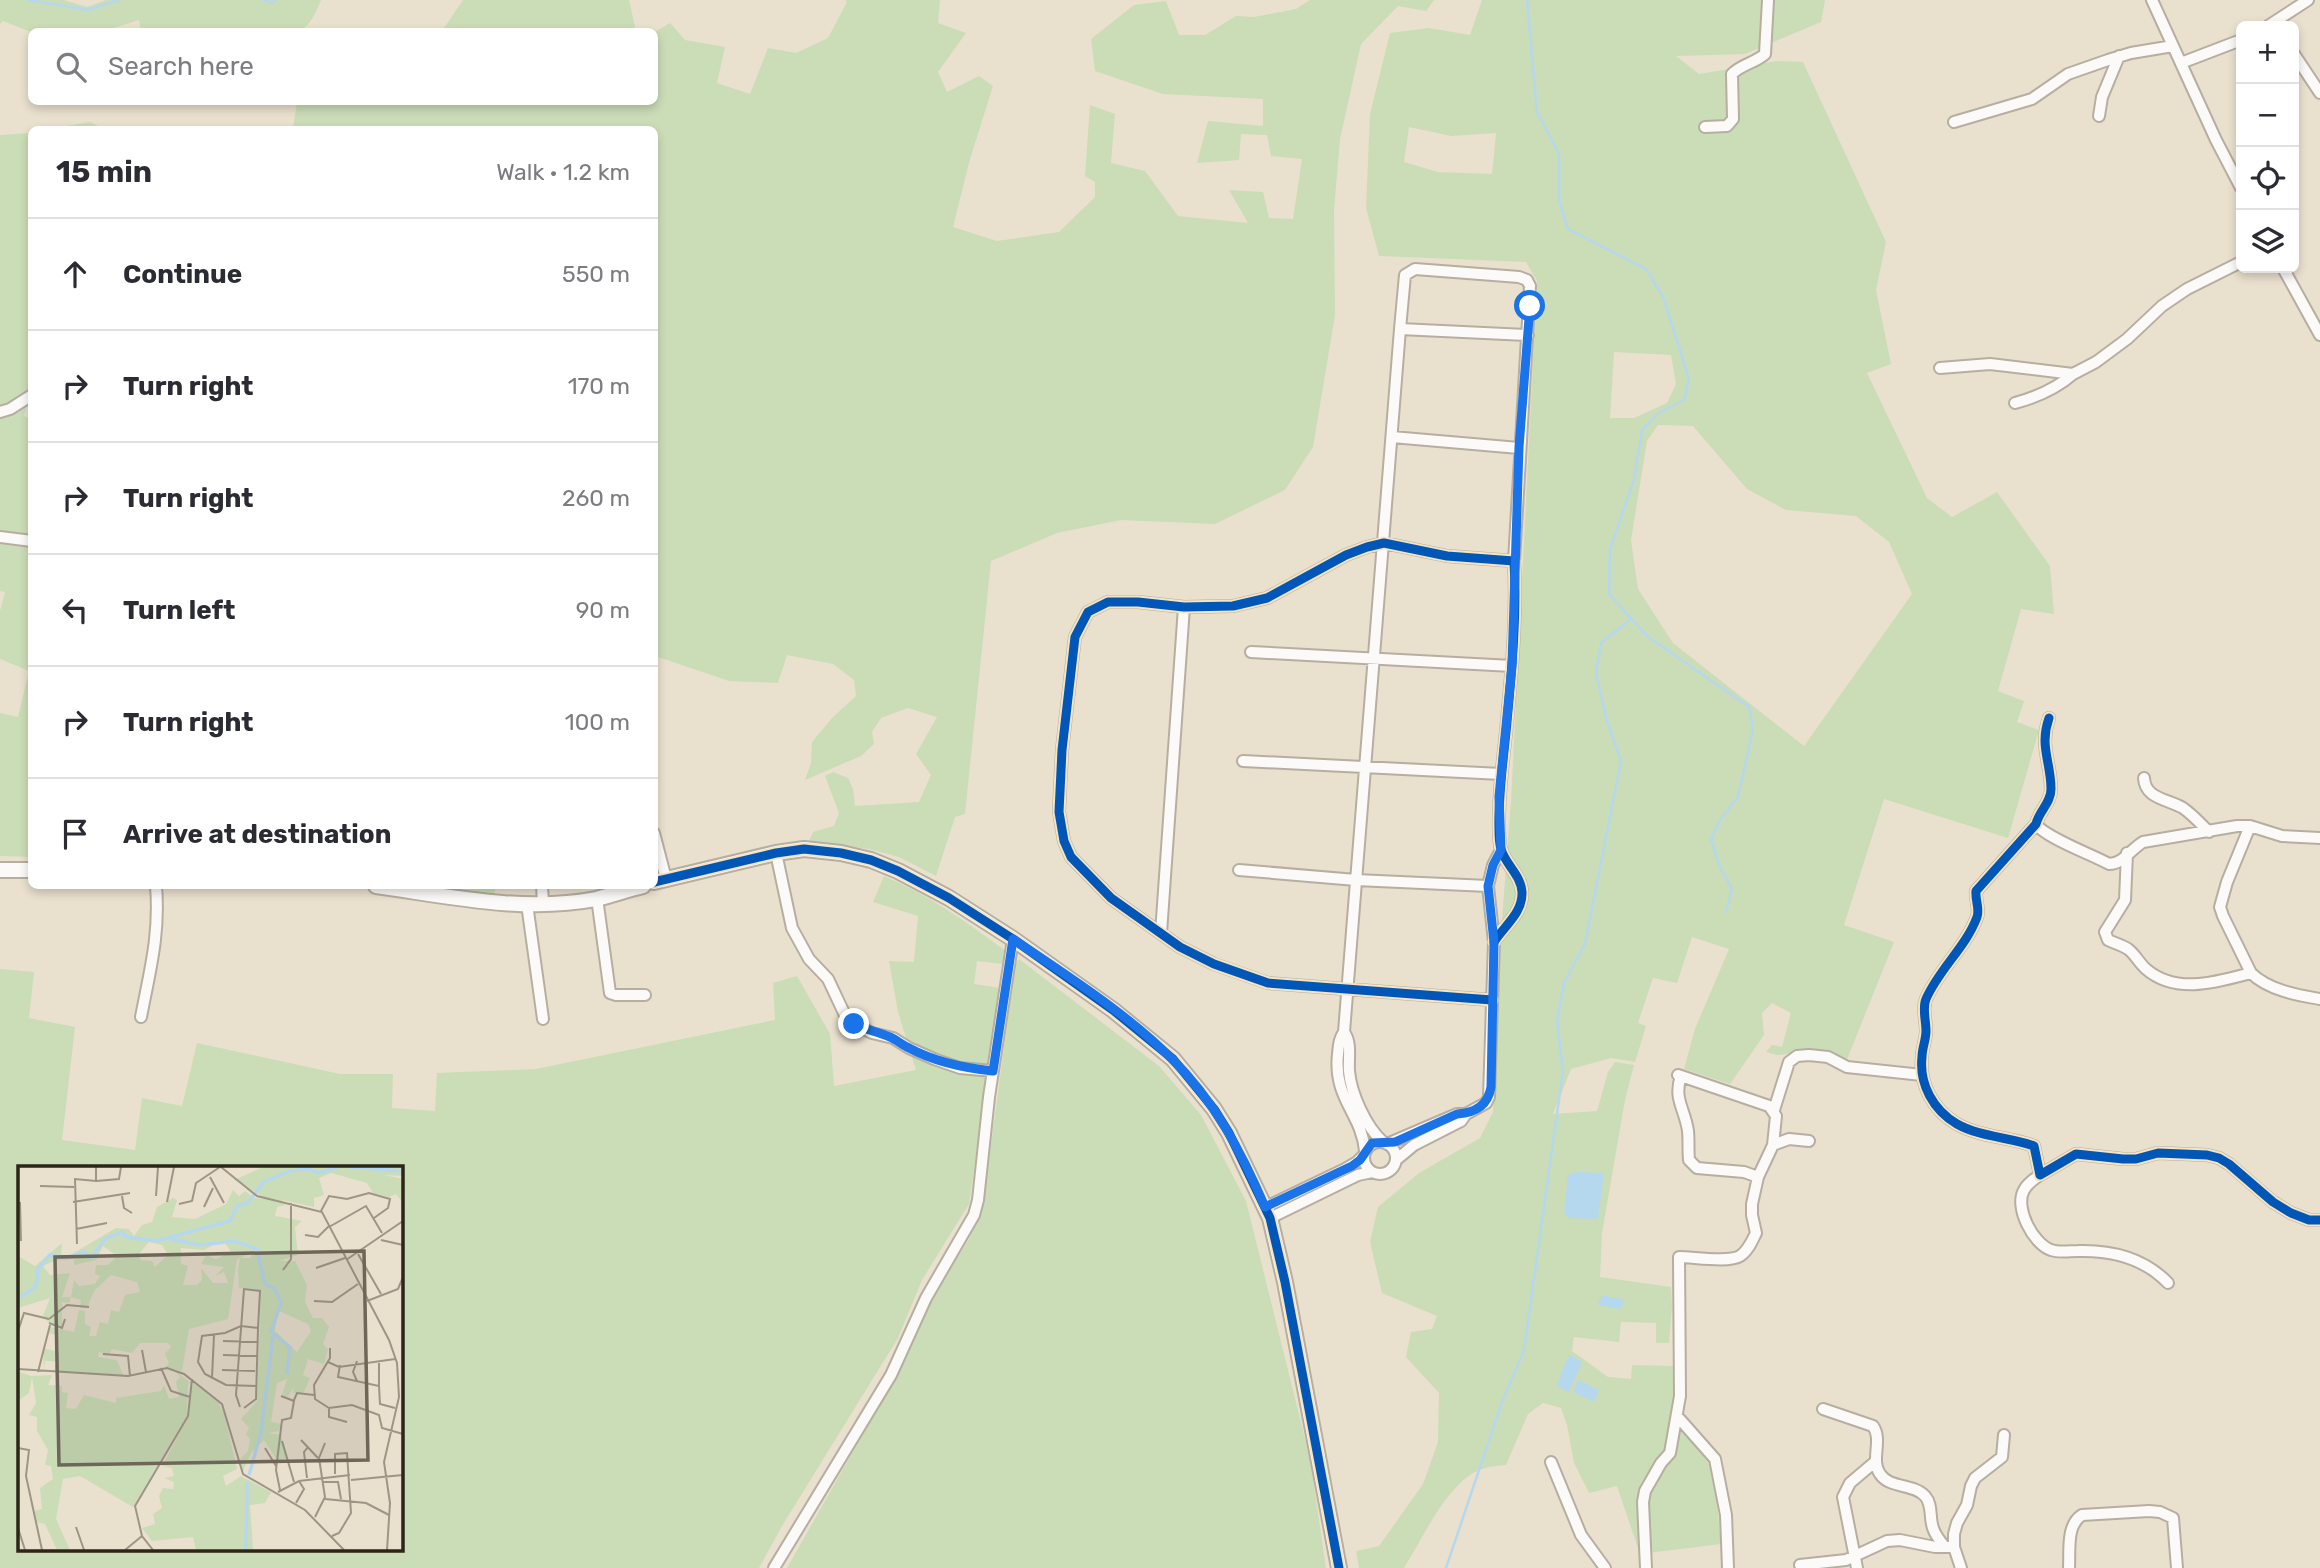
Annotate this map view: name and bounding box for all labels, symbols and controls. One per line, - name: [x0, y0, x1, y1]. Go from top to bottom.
- map controls: [2236, 21, 2299, 273]
- button: +: [2236, 21, 2299, 84]
- search box: [28, 28, 658, 105]
- icon: search: [52, 48, 90, 86]
- text: Search here: [108, 51, 254, 82]
- button: −: [2236, 84, 2299, 147]
- button: locate: [2236, 147, 2299, 210]
- text: 15 min: [56, 154, 152, 190]
- text: Walk · 1.2 km: [496, 158, 630, 186]
- button: layers: [2236, 210, 2299, 273]
- icon: ahead: [56, 255, 94, 293]
- text: Continue: [123, 259, 242, 290]
- text: 550 m: [562, 260, 630, 288]
- route start: [1514, 290, 1545, 321]
- icon: right: [56, 367, 94, 405]
- text: Turn right: [123, 371, 253, 402]
- text: 170 m: [568, 372, 630, 400]
- icon: right: [56, 479, 94, 517]
- text: Turn right: [123, 483, 253, 514]
- text: 260 m: [562, 484, 630, 512]
- icon: left: [56, 591, 94, 629]
- text: Turn left: [123, 595, 235, 626]
- text: 90 m: [576, 596, 630, 624]
- icon: right: [56, 703, 94, 741]
- text: Turn right: [123, 707, 253, 738]
- text: 100 m: [565, 708, 630, 736]
- icon: arrive: [56, 815, 94, 853]
- text: Arrive at destination: [123, 819, 391, 850]
- route end: [838, 1008, 869, 1039]
- inset map: [18, 1166, 402, 1550]

